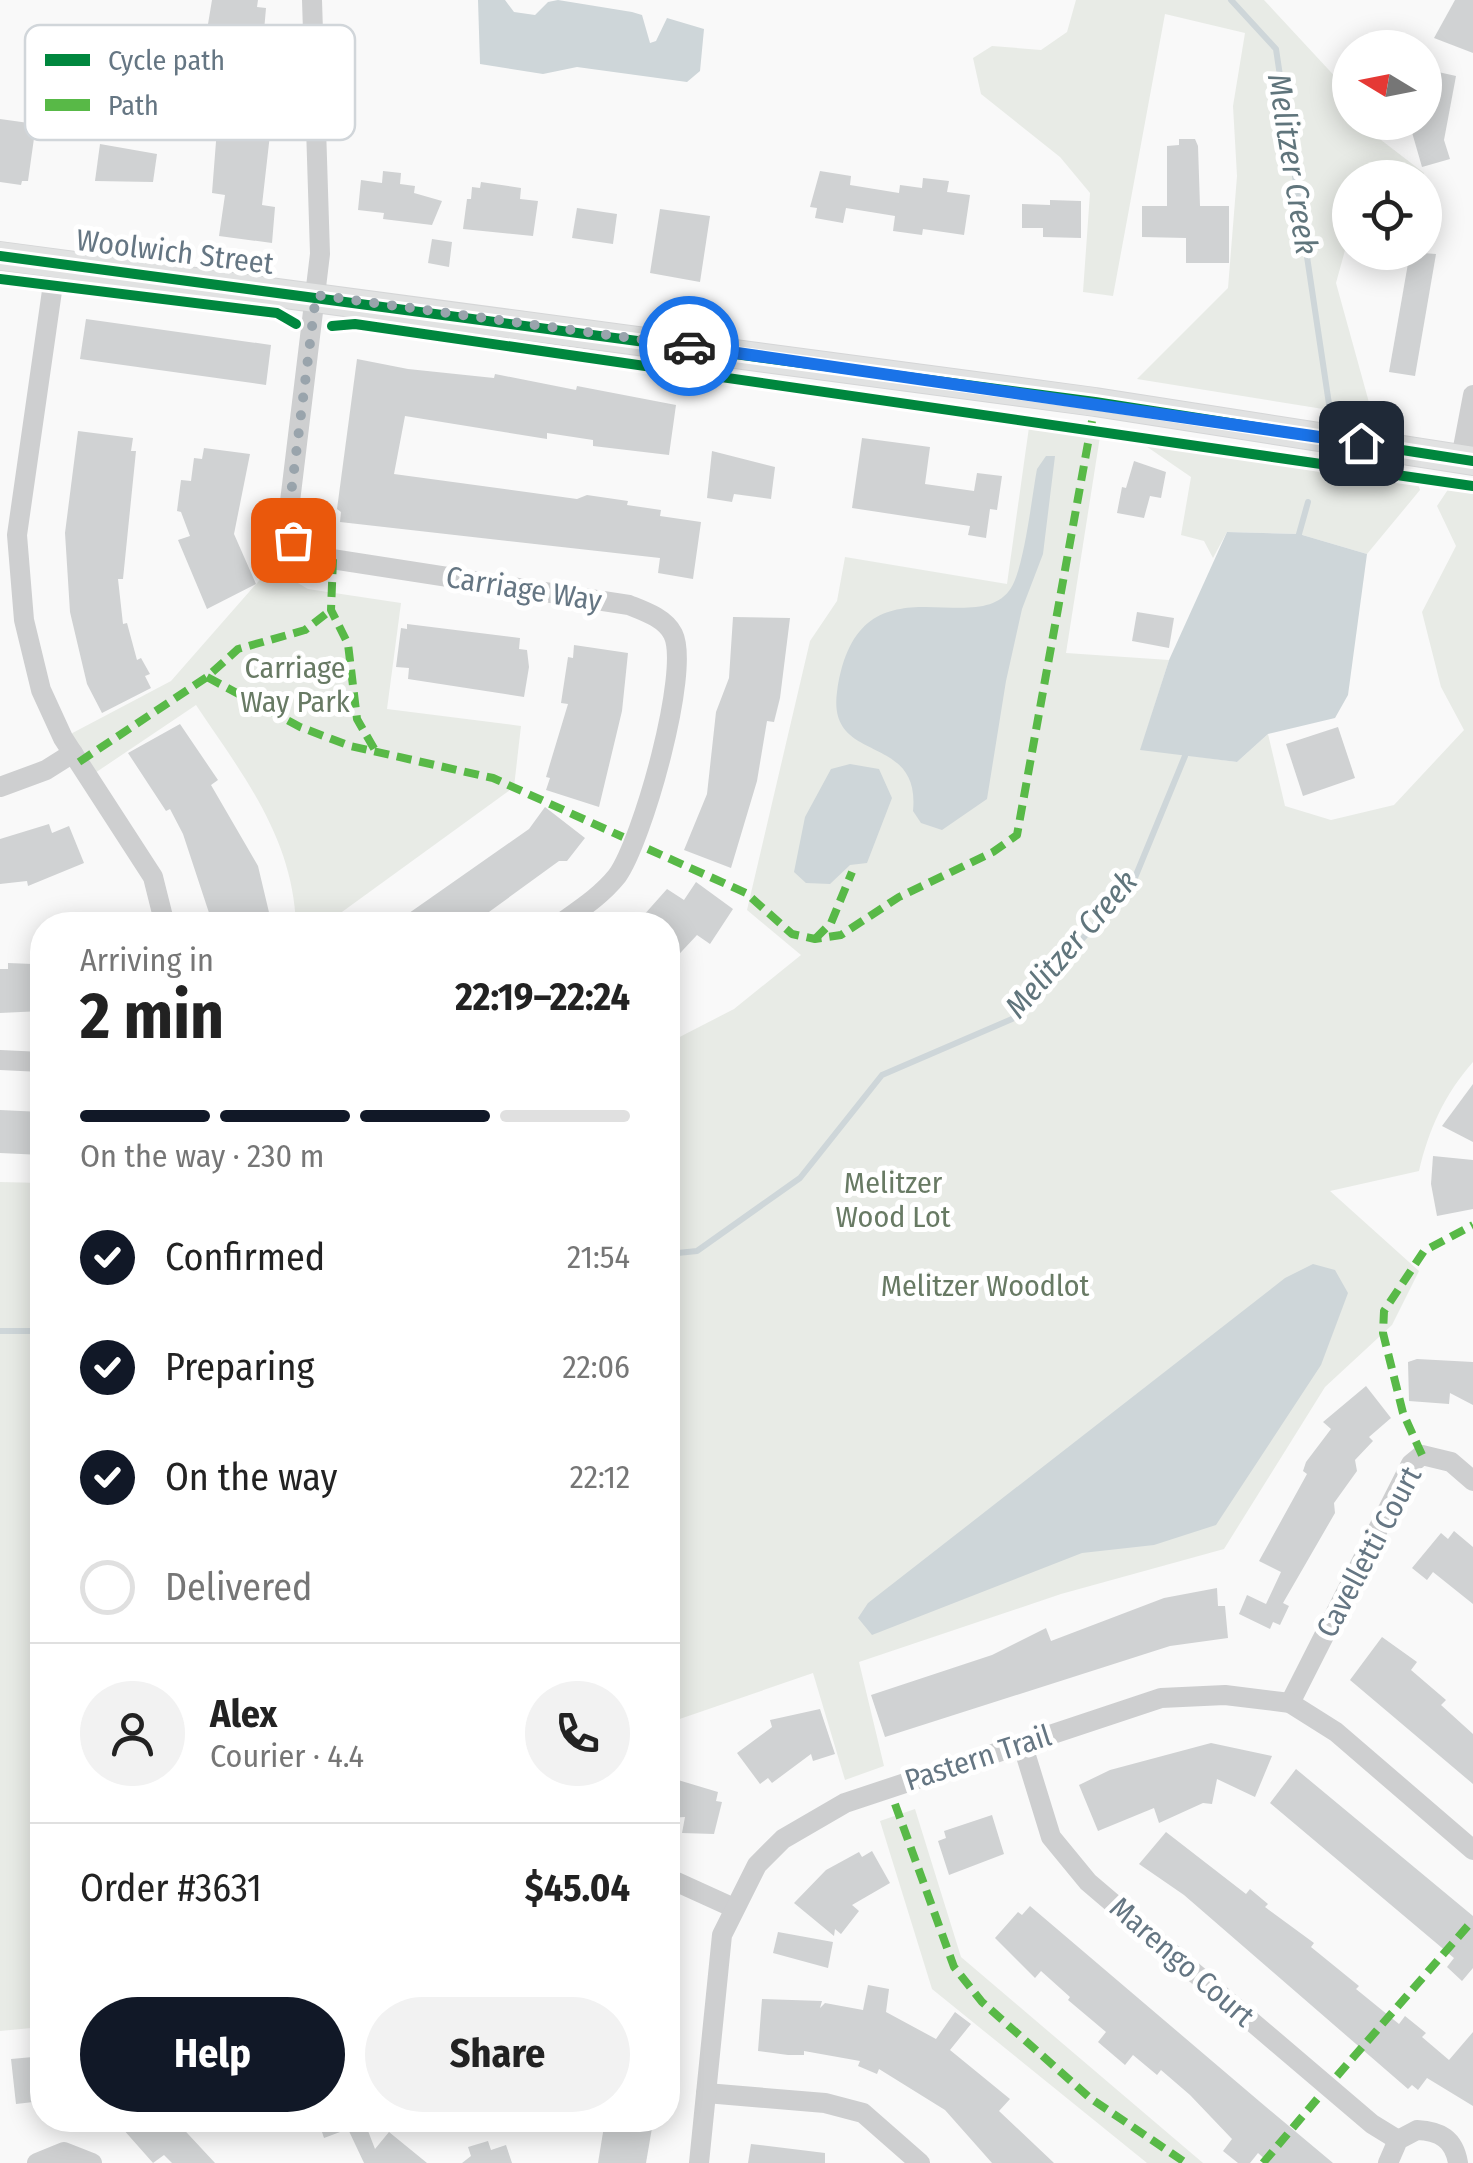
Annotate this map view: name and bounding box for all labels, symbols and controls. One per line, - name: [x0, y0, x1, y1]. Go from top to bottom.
- legend: [25, 25, 355, 140]
- north arrow: [1332, 30, 1442, 140]
- map controls: [1332, 30, 1442, 270]
- text: Cycle path: [108, 44, 225, 77]
- water label: Melitzer Creek: [1260, 71, 1326, 257]
- text: Path: [108, 89, 159, 122]
- button: locate: [1332, 160, 1442, 270]
- street label: Woolwich Street: [74, 222, 276, 282]
- courier: [639, 296, 739, 396]
- icon: car: [662, 319, 717, 374]
- pin: [1319, 401, 1404, 486]
- icon: home: [1334, 416, 1389, 471]
- pin: [251, 498, 336, 583]
- icon: bag: [266, 513, 321, 568]
- street label: Carriage Way: [444, 559, 605, 619]
- park label: Carriage Way Park: [240, 650, 350, 720]
- water label: Melitzer Creek: [997, 863, 1145, 1025]
- text: Arriving in: [80, 941, 214, 979]
- text: 22:19–22:24: [455, 974, 630, 1020]
- text: 2 min: [80, 977, 224, 1055]
- text: On the way · 230 m: [80, 1137, 324, 1175]
- park label: Melitzer Wood Lot: [835, 1165, 951, 1235]
- icon: check: [80, 1230, 135, 1285]
- text: Confirmed: [165, 1234, 325, 1280]
- text: 21:54: [567, 1238, 630, 1276]
- park label: Melitzer Woodlot: [881, 1268, 1089, 1304]
- icon: check: [80, 1340, 135, 1395]
- text: Preparing: [165, 1344, 314, 1390]
- text: 22:06: [562, 1348, 630, 1386]
- icon: check: [80, 1450, 135, 1505]
- text: On the way: [165, 1454, 337, 1500]
- text: 22:12: [570, 1458, 630, 1496]
- street label: Cavelletti Court: [1309, 1460, 1429, 1644]
- text: Delivered: [165, 1564, 312, 1610]
- button: person: [80, 1681, 185, 1786]
- button: phone: [525, 1681, 630, 1786]
- text: Alex: [210, 1691, 277, 1737]
- street label: Pastern Trail: [900, 1717, 1056, 1799]
- text: Courier · 4.4: [210, 1737, 364, 1775]
- text: Order #3631: [80, 1865, 262, 1911]
- text: $45.04: [525, 1865, 630, 1911]
- street label: Marengo Court: [1103, 1890, 1262, 2034]
- button: Help: [80, 1997, 345, 2112]
- button: Share: [365, 1997, 630, 2112]

